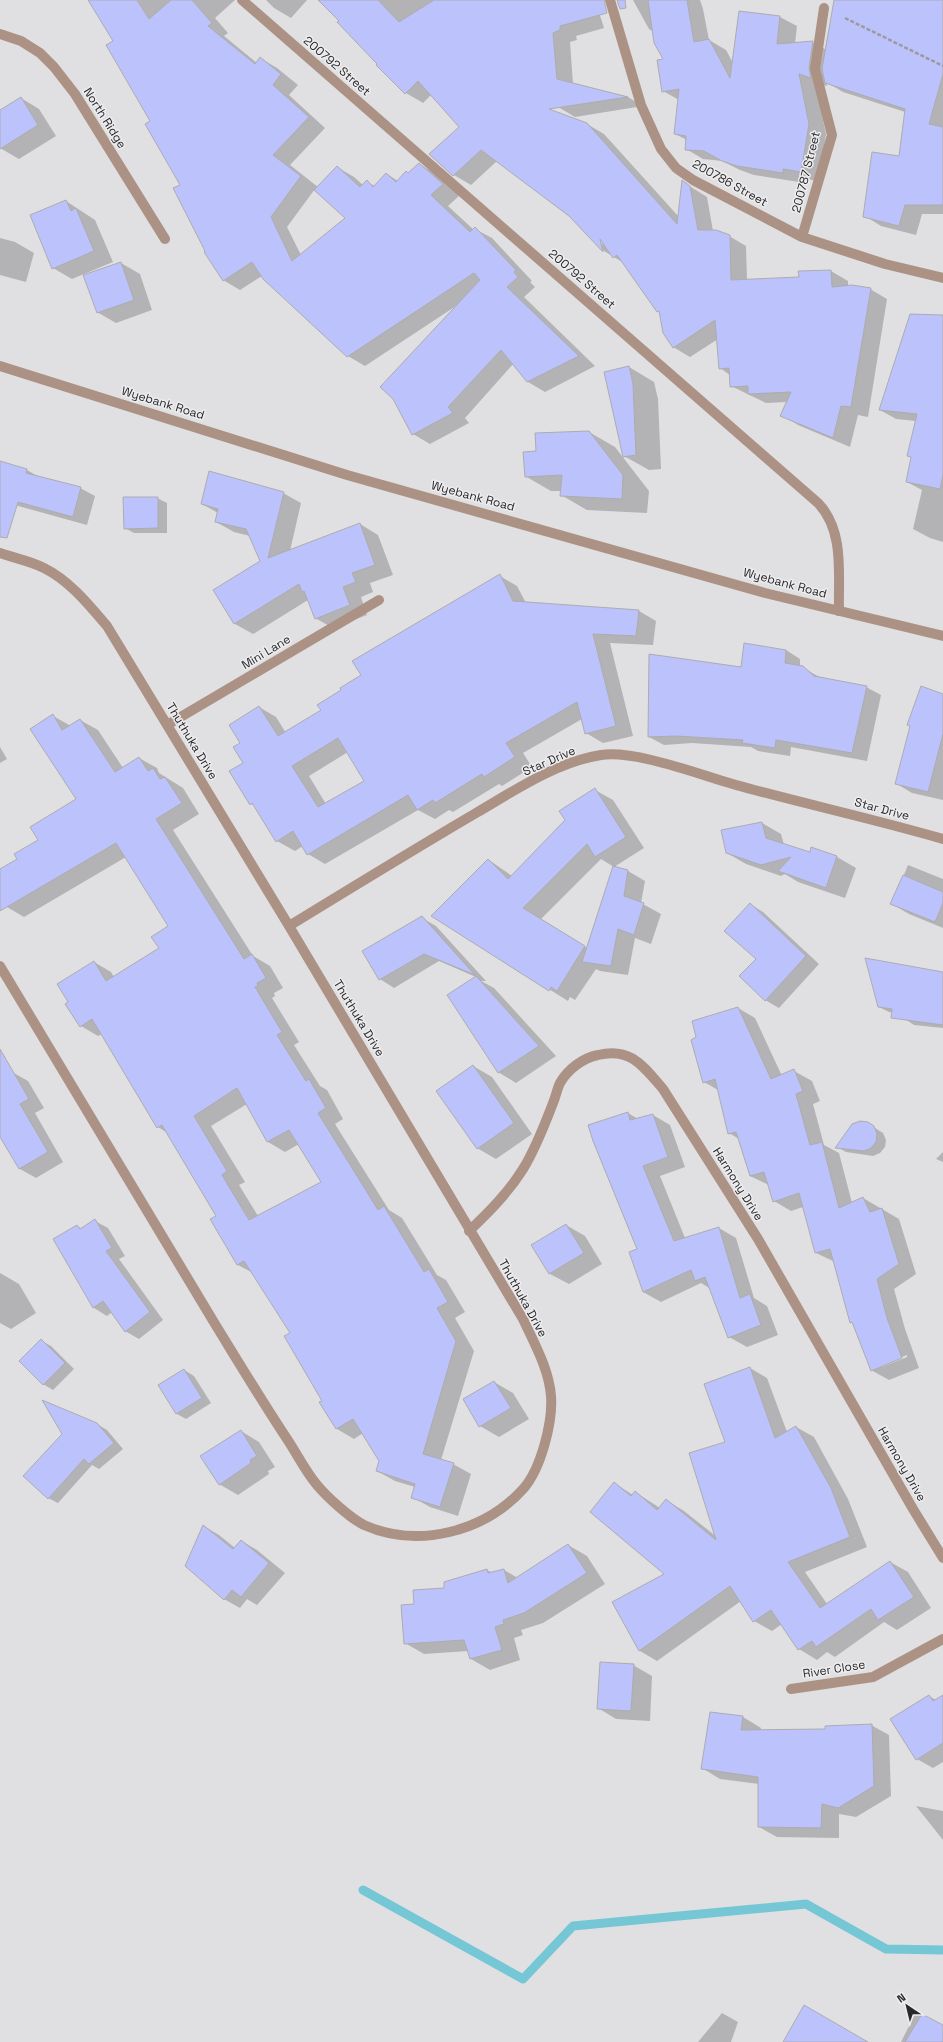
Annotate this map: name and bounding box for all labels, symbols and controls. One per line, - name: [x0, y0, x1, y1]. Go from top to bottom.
- street label: 200792 Street: [300, 33, 374, 99]
- street label: North Ridge: [80, 85, 130, 151]
- street label: 200787 Street: [788, 130, 824, 214]
- street label: 200786 Street: [690, 156, 770, 210]
- street label: 200792 Street: [545, 246, 619, 312]
- street label: Wyebank Road: [120, 383, 206, 423]
- street label: Wyebank Road: [429, 477, 517, 515]
- street label: Wyebank Road: [741, 564, 829, 602]
- street label: Mini Lane: [238, 631, 294, 673]
- street label: Thuthuka Drive: [163, 700, 221, 782]
- street label: Star Drive: [520, 742, 578, 780]
- street label: Star Drive: [853, 794, 911, 824]
- street label: Thuthuka Drive: [330, 977, 388, 1059]
- street label: Harmony Drive: [709, 1144, 767, 1224]
- street label: Thuthuka Drive: [495, 1256, 551, 1340]
- street label: Harmony Drive: [874, 1424, 930, 1504]
- street label: River Close: [802, 1656, 866, 1682]
- north arrow: [887, 1986, 927, 2026]
- text: N: [894, 1990, 908, 2006]

